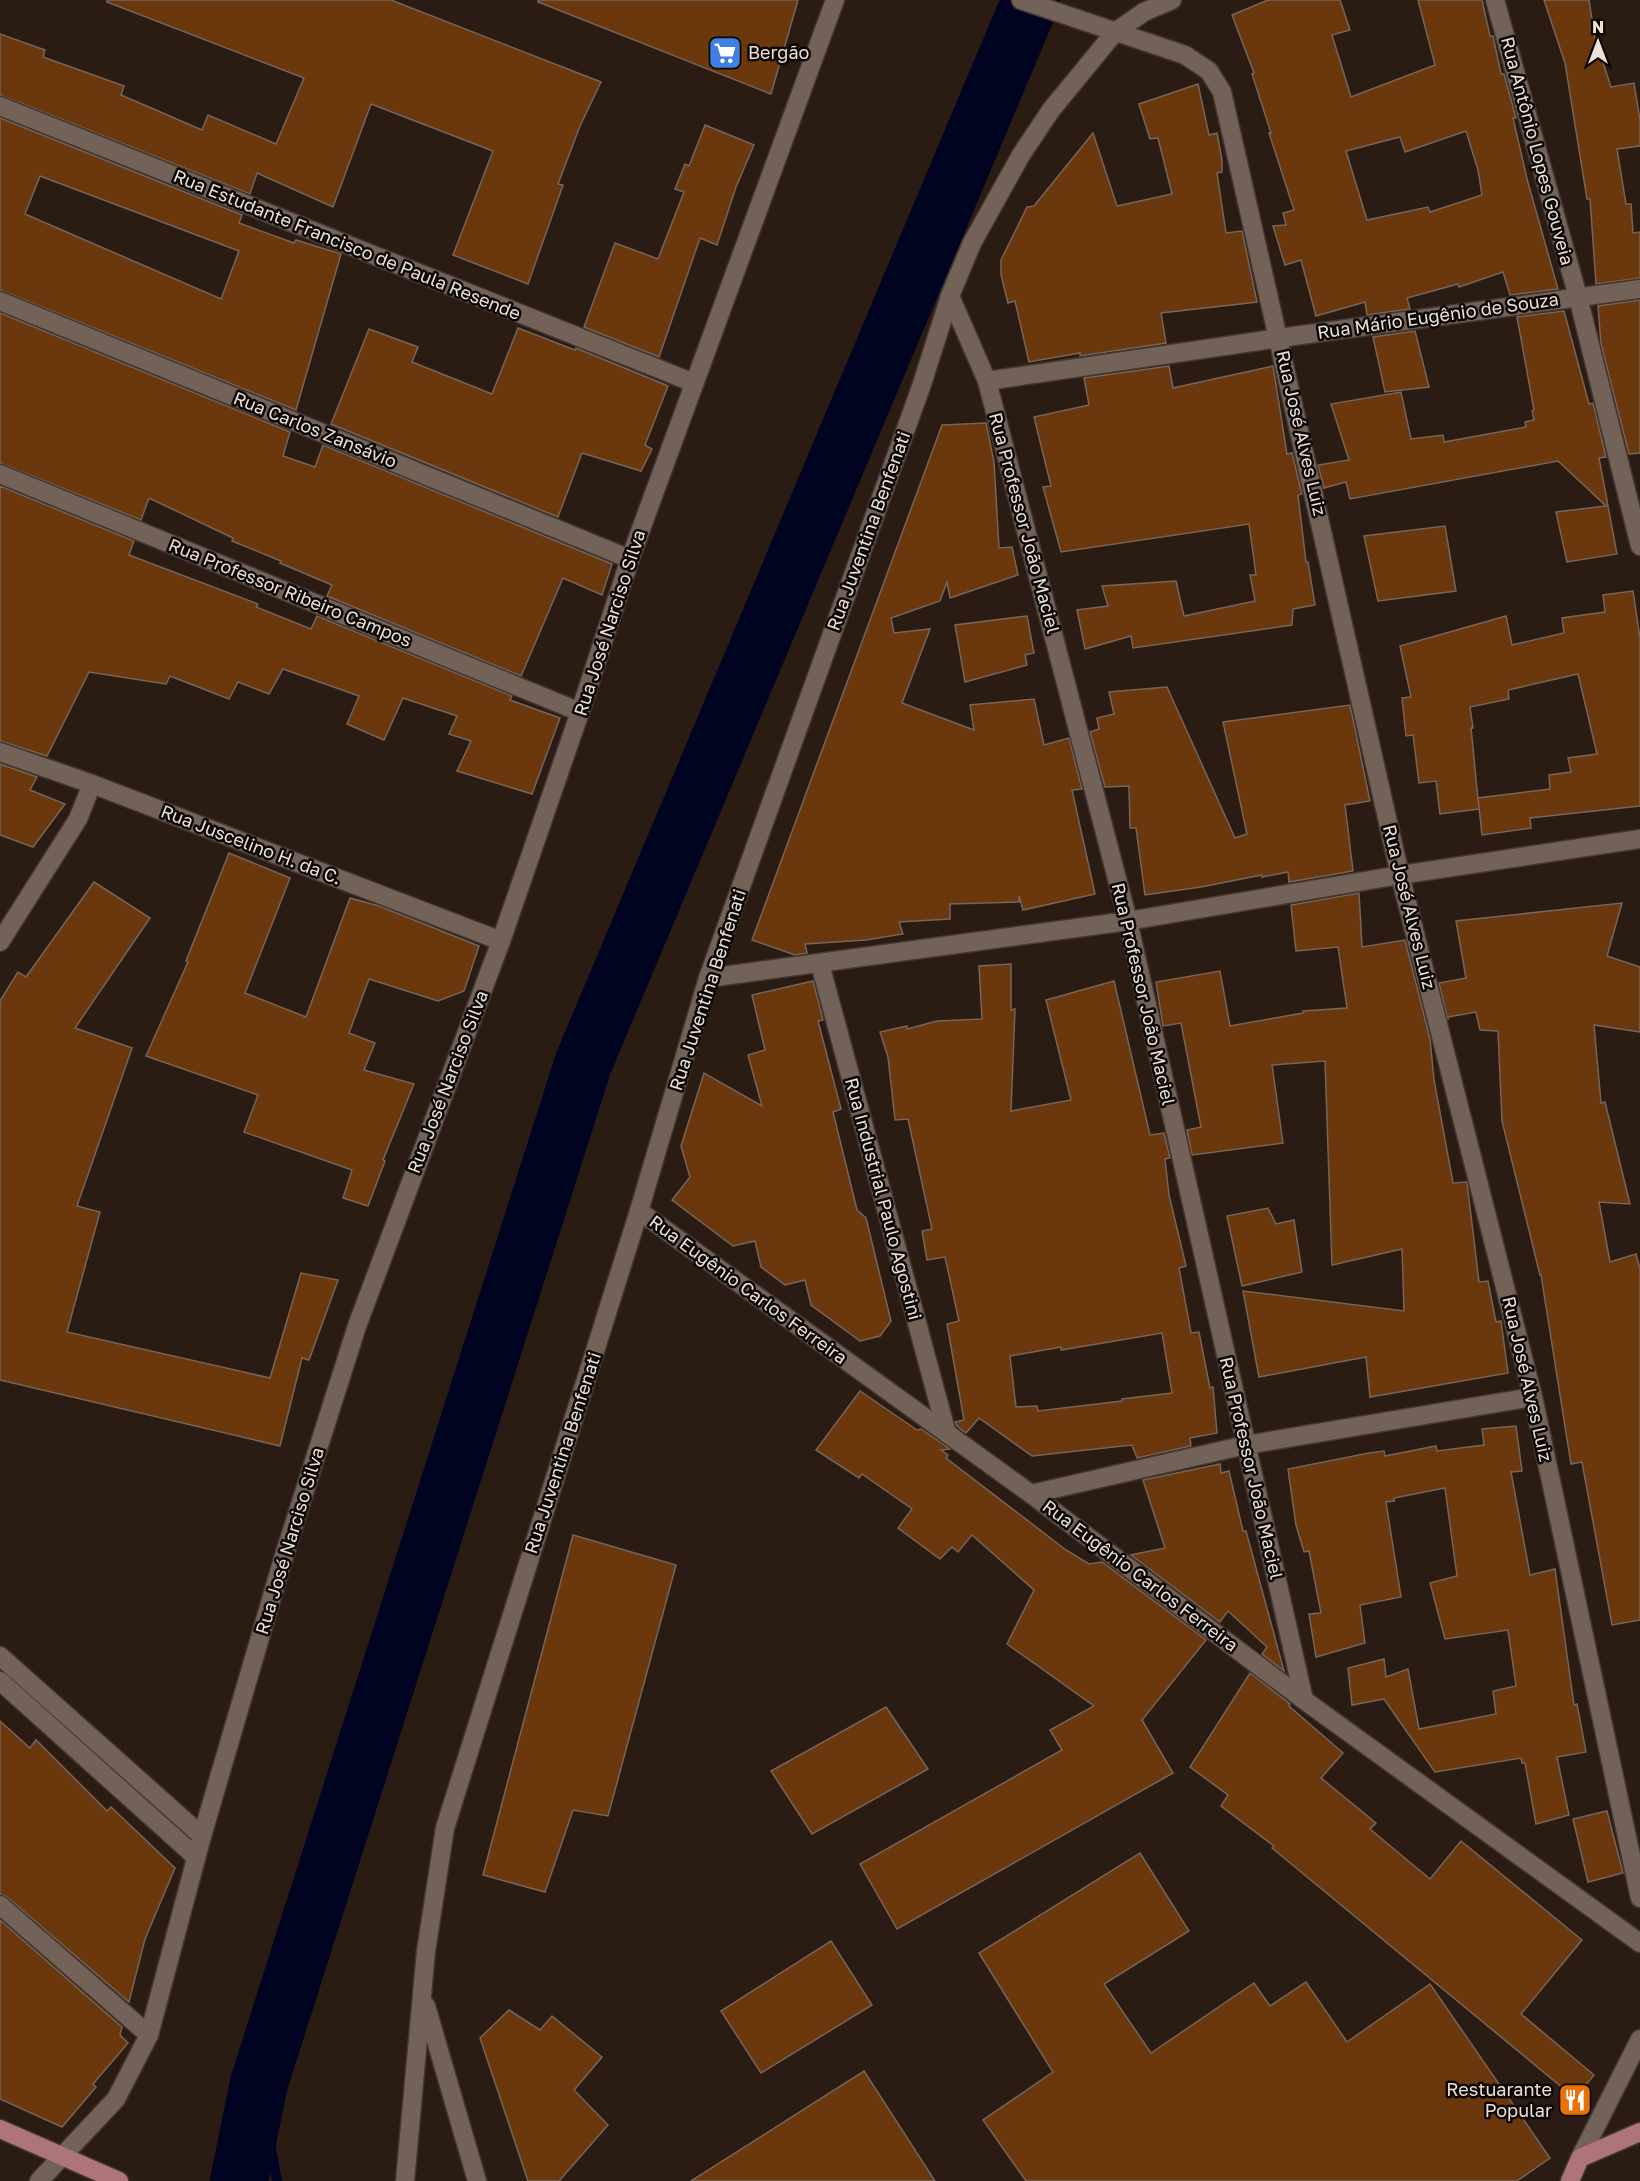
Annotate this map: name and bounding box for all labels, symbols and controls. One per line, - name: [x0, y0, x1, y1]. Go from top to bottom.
- north arrow: [1568, 12, 1628, 72]
- text: N: [1592, 17, 1604, 37]
- street label: Rua Antônio Lopes Gouveia: [1497, 34, 1579, 267]
- supermarket icon: Bergão: [707, 35, 743, 71]
- place label: Bergão: [748, 41, 809, 63]
- street label: Rua Estudante Francisco de Paula Resende: [171, 164, 524, 324]
- street label: Rua Mário Eugênio de Souza: [1316, 287, 1560, 343]
- street label: Rua José Alves Luiz: [1272, 348, 1332, 517]
- street label: Rua Carlos Zansávio: [230, 386, 400, 472]
- street label: Rua Professor João Maciel: [985, 410, 1065, 636]
- street label: Rua Juventina Benfenati: [822, 428, 914, 633]
- street label: Rua José Narciso Silva: [569, 527, 650, 718]
- street label: Rua Professor Ribeiro Campos: [166, 533, 415, 651]
- street label: Rua Juscelino H. da C.: [158, 799, 345, 889]
- street label: Rua José Alves Luiz: [1379, 822, 1441, 991]
- street label: Rua Professor João Maciel: [1108, 880, 1180, 1107]
- street label: Rua Juventina Benfenati: [664, 886, 750, 1093]
- street label: Rua José Narciso Silva: [402, 987, 492, 1176]
- street label: Rua Industrial Paulo Agostini: [841, 1075, 927, 1322]
- street label: Rua Eugênio Carlos Ferreira: [645, 1210, 852, 1368]
- street label: Rua José Alves Luiz: [1498, 1294, 1558, 1463]
- street label: Rua Juventina Benfenati: [519, 1349, 605, 1556]
- street label: Rua Professor João Maciel: [1216, 1354, 1288, 1581]
- street label: Rua José Narciso Silva: [250, 1445, 328, 1637]
- street label: Rua Eugênio Carlos Ferreira: [1039, 1495, 1243, 1656]
- place label: Restuarante Popular: [1446, 2078, 1552, 2121]
- restaurant icon: Restuarante Popular: [1557, 2082, 1593, 2118]

